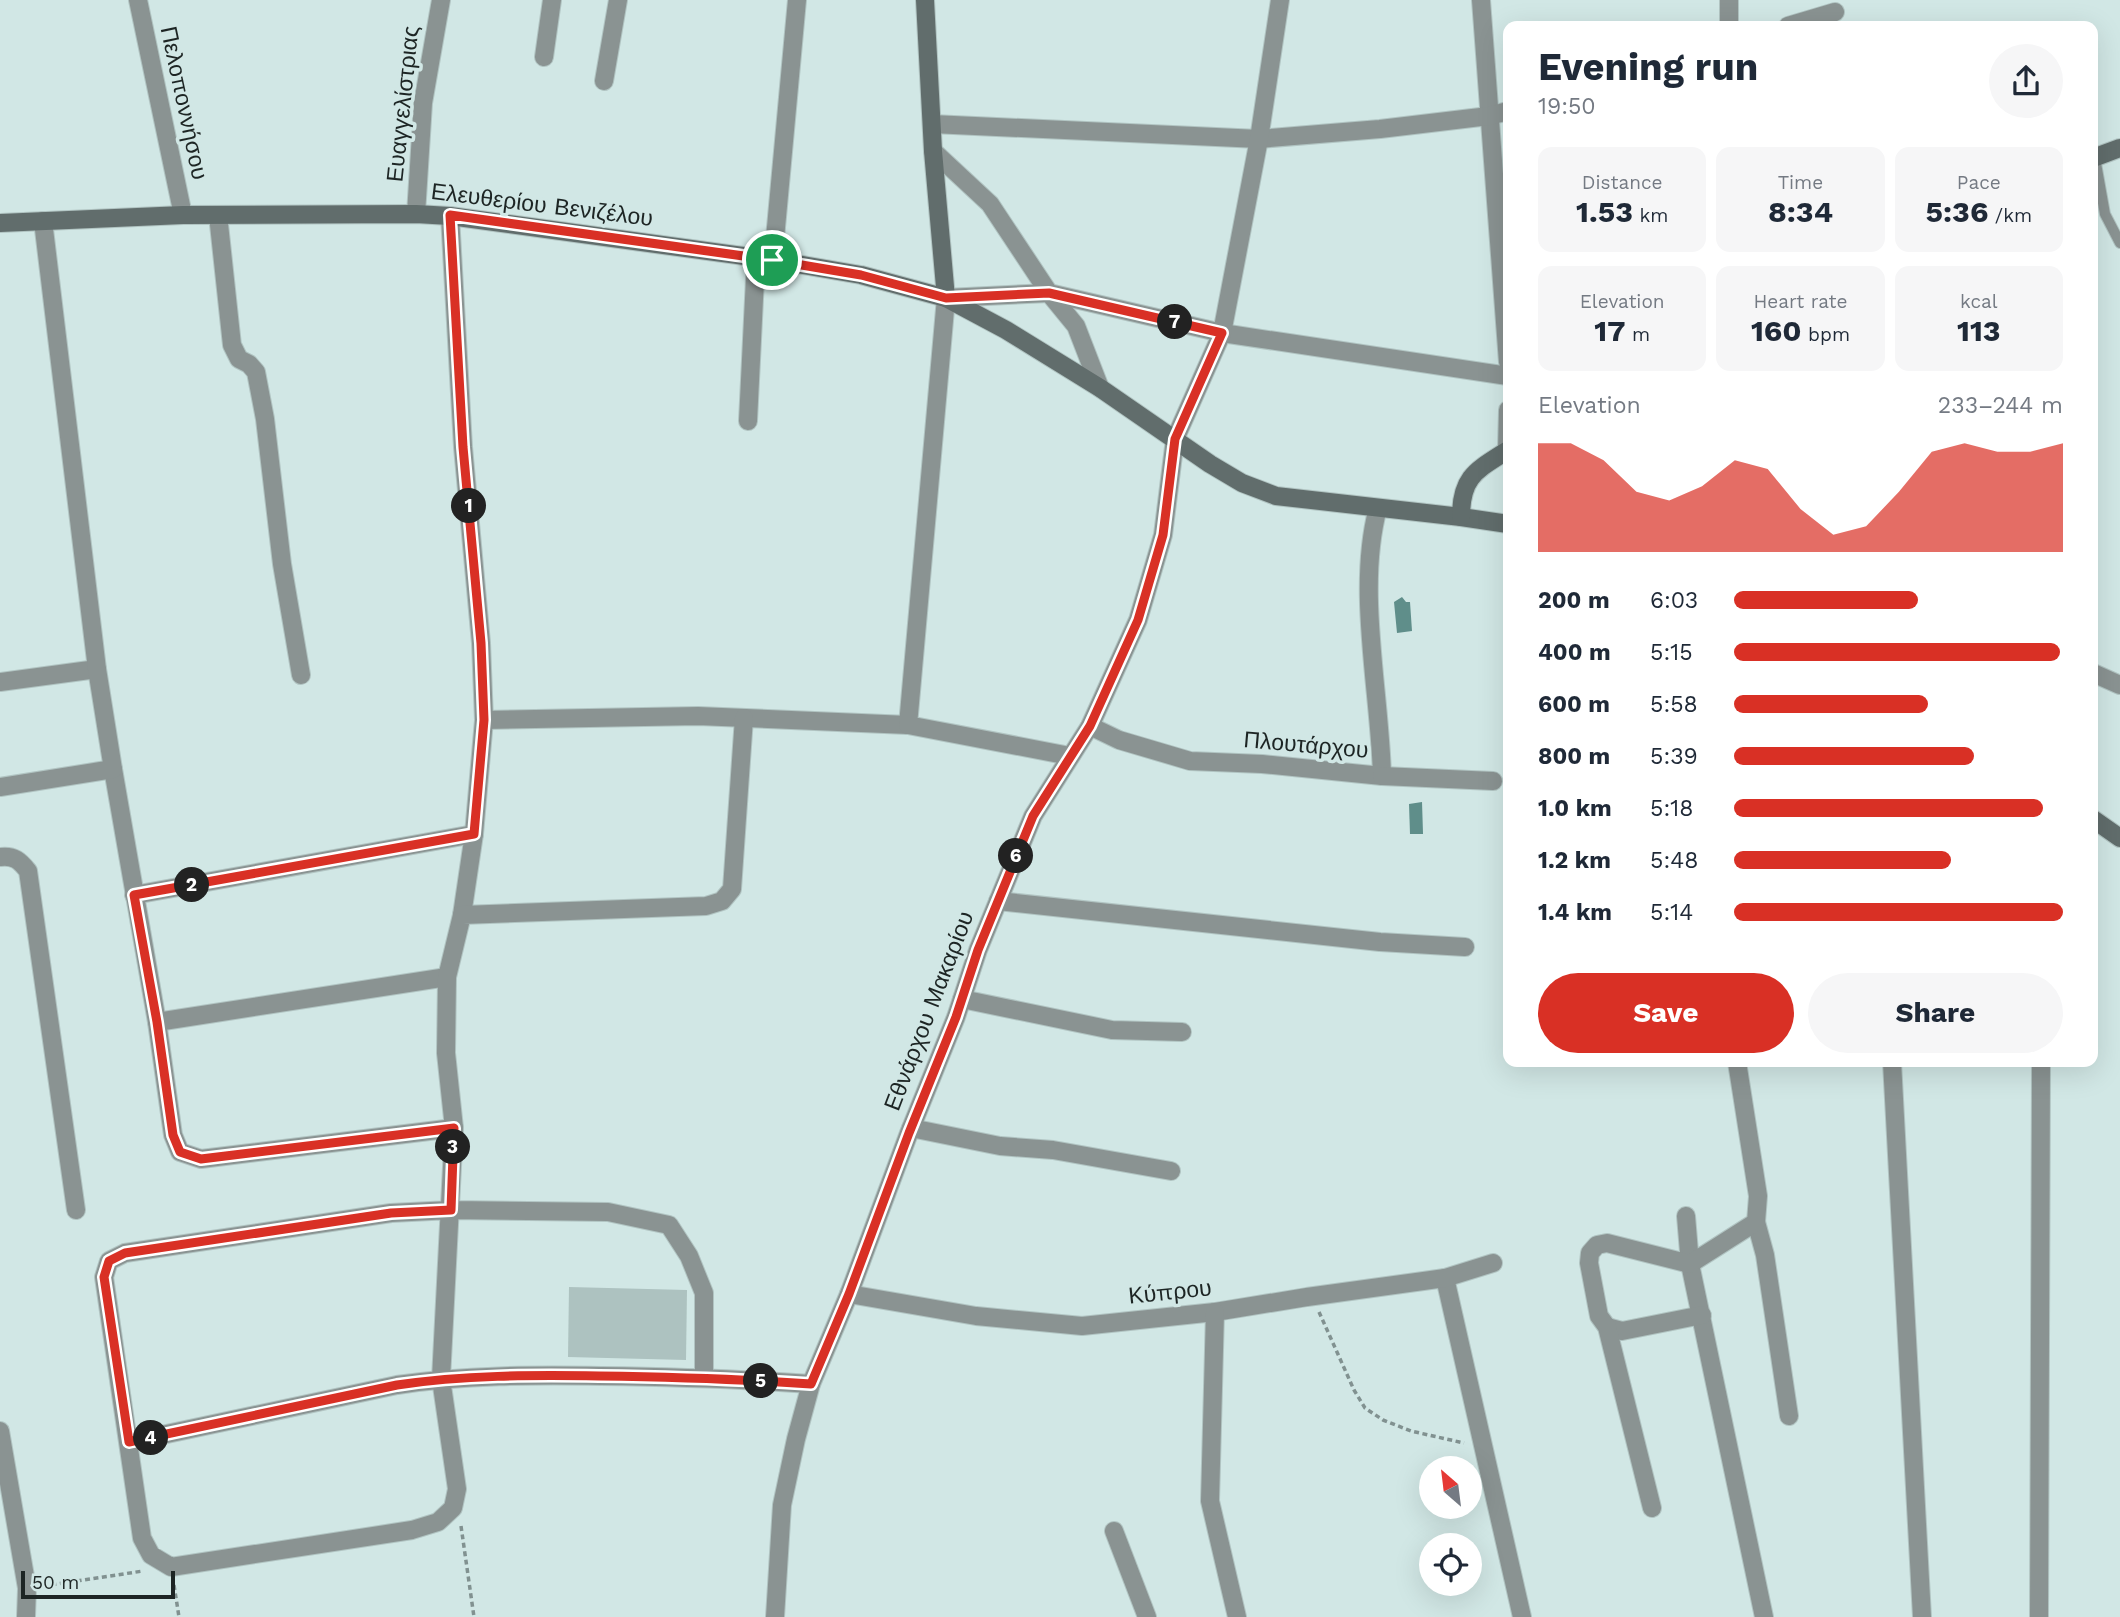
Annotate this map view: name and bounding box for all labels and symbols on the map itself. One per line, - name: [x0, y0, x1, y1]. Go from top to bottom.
- street label: Πελοποννήσου: [155, 24, 213, 182]
- street label: Ευαγγελίστριας: [381, 25, 425, 183]
- street label: Ελευθερίου Βενιζέλου: [430, 178, 654, 232]
- pin: [742, 230, 802, 290]
- pin: 7: [1158, 304, 1192, 340]
- pin: 1: [452, 489, 486, 524]
- street label: Πλουτάρχου: [1243, 726, 1369, 764]
- pin: 6: [998, 838, 1034, 874]
- pin: 2: [174, 868, 210, 903]
- street label: Εθνάρχου Μακαρίου: [879, 908, 979, 1114]
- pin: 3: [435, 1130, 470, 1164]
- street label: Κύπρου: [1127, 1274, 1213, 1310]
- pin: 5: [744, 1364, 778, 1398]
- pin: 4: [134, 1420, 168, 1456]
- north arrow: [1419, 1456, 1482, 1519]
- scale bar: [21, 1568, 175, 1600]

